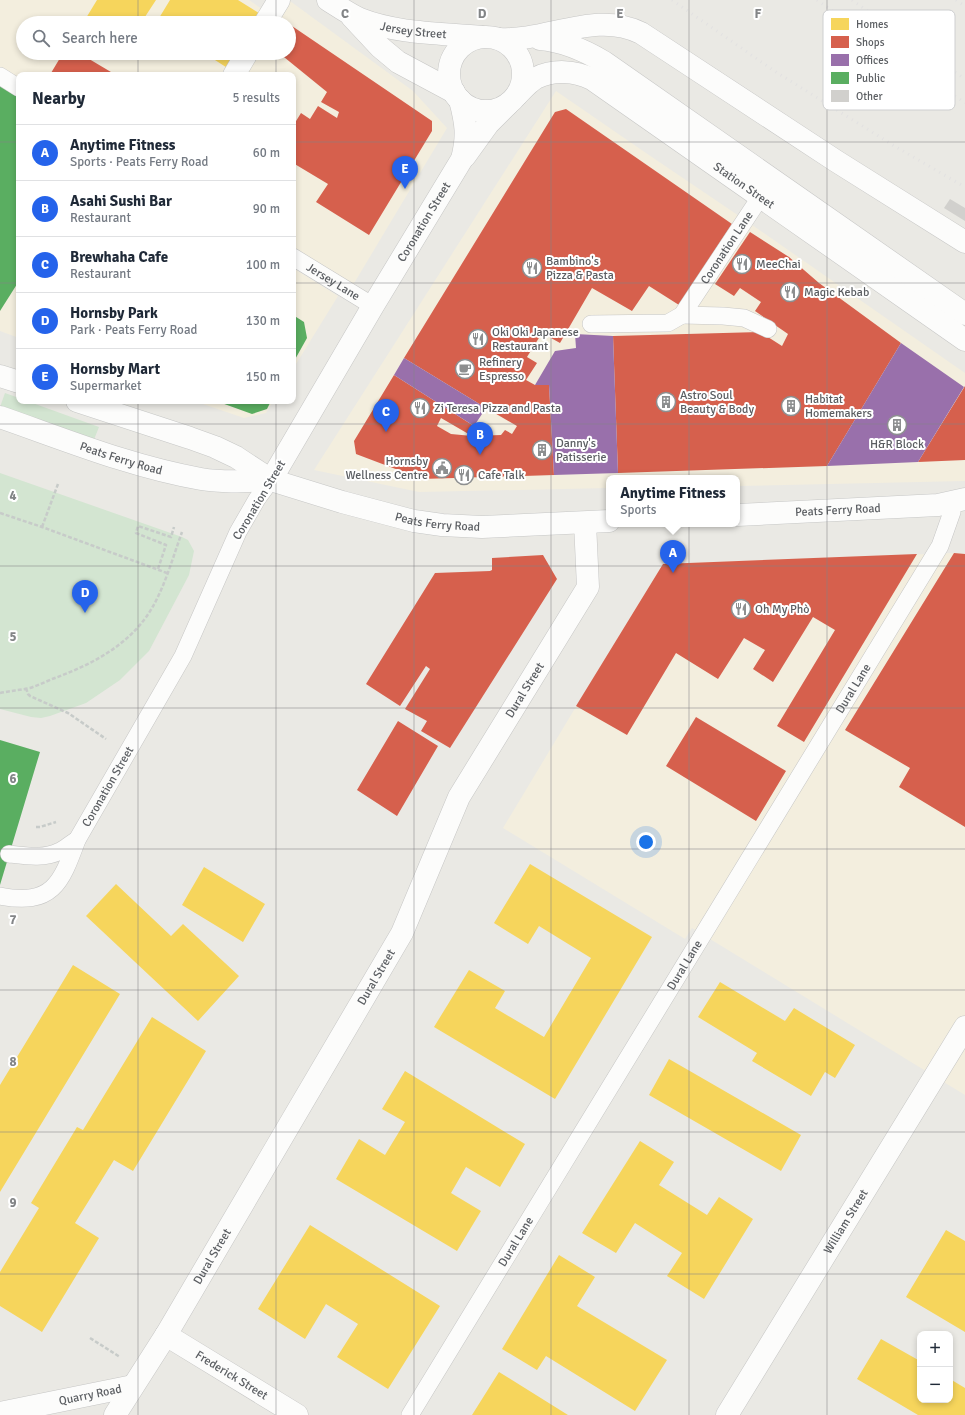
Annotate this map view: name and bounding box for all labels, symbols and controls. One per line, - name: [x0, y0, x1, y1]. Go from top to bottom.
- text: C: [341, 6, 349, 22]
- text: D: [478, 6, 487, 22]
- text: E: [616, 6, 624, 22]
- text: F: [755, 6, 762, 22]
- legend: [823, 10, 955, 110]
- search box: [16, 16, 296, 60]
- text: Homes: [856, 18, 888, 31]
- street label: Jersey Street: [379, 19, 447, 42]
- icon: search: [30, 27, 52, 49]
- text: Search here: [62, 29, 138, 47]
- text: Shops: [856, 36, 885, 49]
- text: Offices: [856, 54, 889, 67]
- text: Public: [856, 72, 885, 85]
- text: Nearby: [32, 88, 85, 109]
- text: 5 results: [232, 90, 280, 106]
- text: Other: [856, 90, 883, 103]
- text: Anytime Fitness: [70, 136, 175, 154]
- text: A: [41, 145, 49, 161]
- text: 60 m: [253, 145, 280, 161]
- text: Sports · Peats Ferry Road: [70, 154, 209, 170]
- pin: E: [392, 156, 418, 189]
- street label: Station Street: [710, 159, 777, 212]
- street label: Coronation Street: [394, 179, 454, 265]
- text: Asahi Sushi Bar: [70, 192, 172, 210]
- text: B: [41, 201, 49, 217]
- text: 90 m: [253, 201, 280, 217]
- street label: Coronation Lane: [698, 209, 757, 287]
- text: Restaurant: [70, 210, 131, 226]
- text: Brewhaha Cafe: [70, 248, 168, 266]
- restaurant icon: MeeChai: [731, 253, 753, 275]
- place label: Bambino's Pizza & Pasta: [546, 254, 614, 283]
- text: C: [41, 257, 49, 273]
- text: 100 m: [246, 257, 280, 273]
- restaurant icon: Bambino's Pizza & Pasta: [521, 257, 543, 279]
- place label: MeeChai: [756, 257, 801, 272]
- street label: Jersey Lane: [303, 260, 362, 304]
- text: Restaurant: [70, 266, 131, 282]
- restaurant icon: Magic Kebab: [779, 281, 801, 303]
- place label: Magic Kebab: [804, 285, 869, 300]
- text: Hornsby Park: [70, 304, 158, 322]
- text: D: [41, 313, 49, 329]
- text: 130 m: [246, 313, 280, 329]
- text: Park · Peats Ferry Road: [70, 322, 197, 338]
- place label: Oki Oki Japanese Restaurant: [492, 325, 579, 354]
- restaurant icon: Oki Oki Japanese Restaurant: [467, 328, 489, 350]
- place label: Refinery Espresso: [479, 355, 524, 384]
- cafe icon: Refinery Espresso: [454, 358, 476, 380]
- text: Hornsby Mart: [70, 360, 160, 378]
- text: E: [41, 369, 49, 385]
- text: 150 m: [246, 369, 280, 385]
- text: Supermarket: [70, 378, 142, 394]
- place label: Astro Soul Beauty & Body: [680, 388, 754, 417]
- building icon: Astro Soul Beauty & Body: [655, 391, 677, 413]
- place label: Habitat Homemakers: [805, 392, 872, 421]
- building icon: Habitat Homemakers: [780, 395, 802, 417]
- restaurant icon: Zi Teresa Pizza and Pasta: [409, 397, 431, 419]
- pin: C: [373, 399, 399, 432]
- place label: Zi Teresa Pizza and Pasta: [434, 401, 561, 416]
- building icon: H&R Block: [886, 414, 908, 436]
- pin: B: [467, 422, 493, 455]
- place label: Danny's Patisserie: [556, 436, 606, 465]
- place label: H&R Block: [870, 437, 924, 452]
- street label: Peats Ferry Road: [78, 439, 164, 478]
- building icon: Danny's Patisserie: [531, 439, 553, 461]
- place label: Hornsby Wellness Centre: [346, 454, 428, 483]
- public building icon: Hornsby Wellness Centre: [431, 457, 453, 479]
- street label: Coronation Street: [230, 458, 289, 543]
- restaurant icon: Cafe Talk: [453, 464, 475, 486]
- place label: Cafe Talk: [478, 468, 524, 483]
- popup: [606, 475, 740, 527]
- text: Anytime Fitness: [620, 484, 726, 502]
- text: 4: [9, 488, 17, 504]
- street label: Peats Ferry Road: [795, 501, 881, 520]
- text: Sports: [620, 502, 656, 518]
- street label: Peats Ferry Road: [393, 509, 480, 535]
- pin: A: [660, 540, 686, 573]
- pin: D: [72, 580, 98, 613]
- restaurant icon: Oh My Phò: [730, 598, 752, 620]
- place label: Oh My Phò: [755, 602, 810, 617]
- text: 5: [9, 629, 17, 645]
- street label: Dural Street: [502, 660, 548, 721]
- street label: Dural Lane: [833, 661, 874, 716]
- street label: Coronation Street: [79, 744, 137, 830]
- text: 6: [9, 771, 17, 787]
- your location: [636, 832, 656, 852]
- text: 7: [9, 912, 17, 928]
- street label: Dural Lane: [664, 938, 706, 993]
- street label: Dural Street: [354, 947, 399, 1008]
- text: 8: [9, 1054, 17, 1070]
- street label: William Street: [821, 1187, 872, 1257]
- text: 9: [9, 1195, 17, 1211]
- street label: Dural Lane: [495, 1214, 537, 1270]
- street label: Dural Street: [190, 1226, 235, 1287]
- map controls: [917, 1331, 953, 1403]
- button: +: [917, 1331, 953, 1367]
- street label: Frederick Street: [192, 1348, 270, 1403]
- button: −: [917, 1367, 953, 1403]
- street label: Quarry Road: [58, 1382, 123, 1409]

